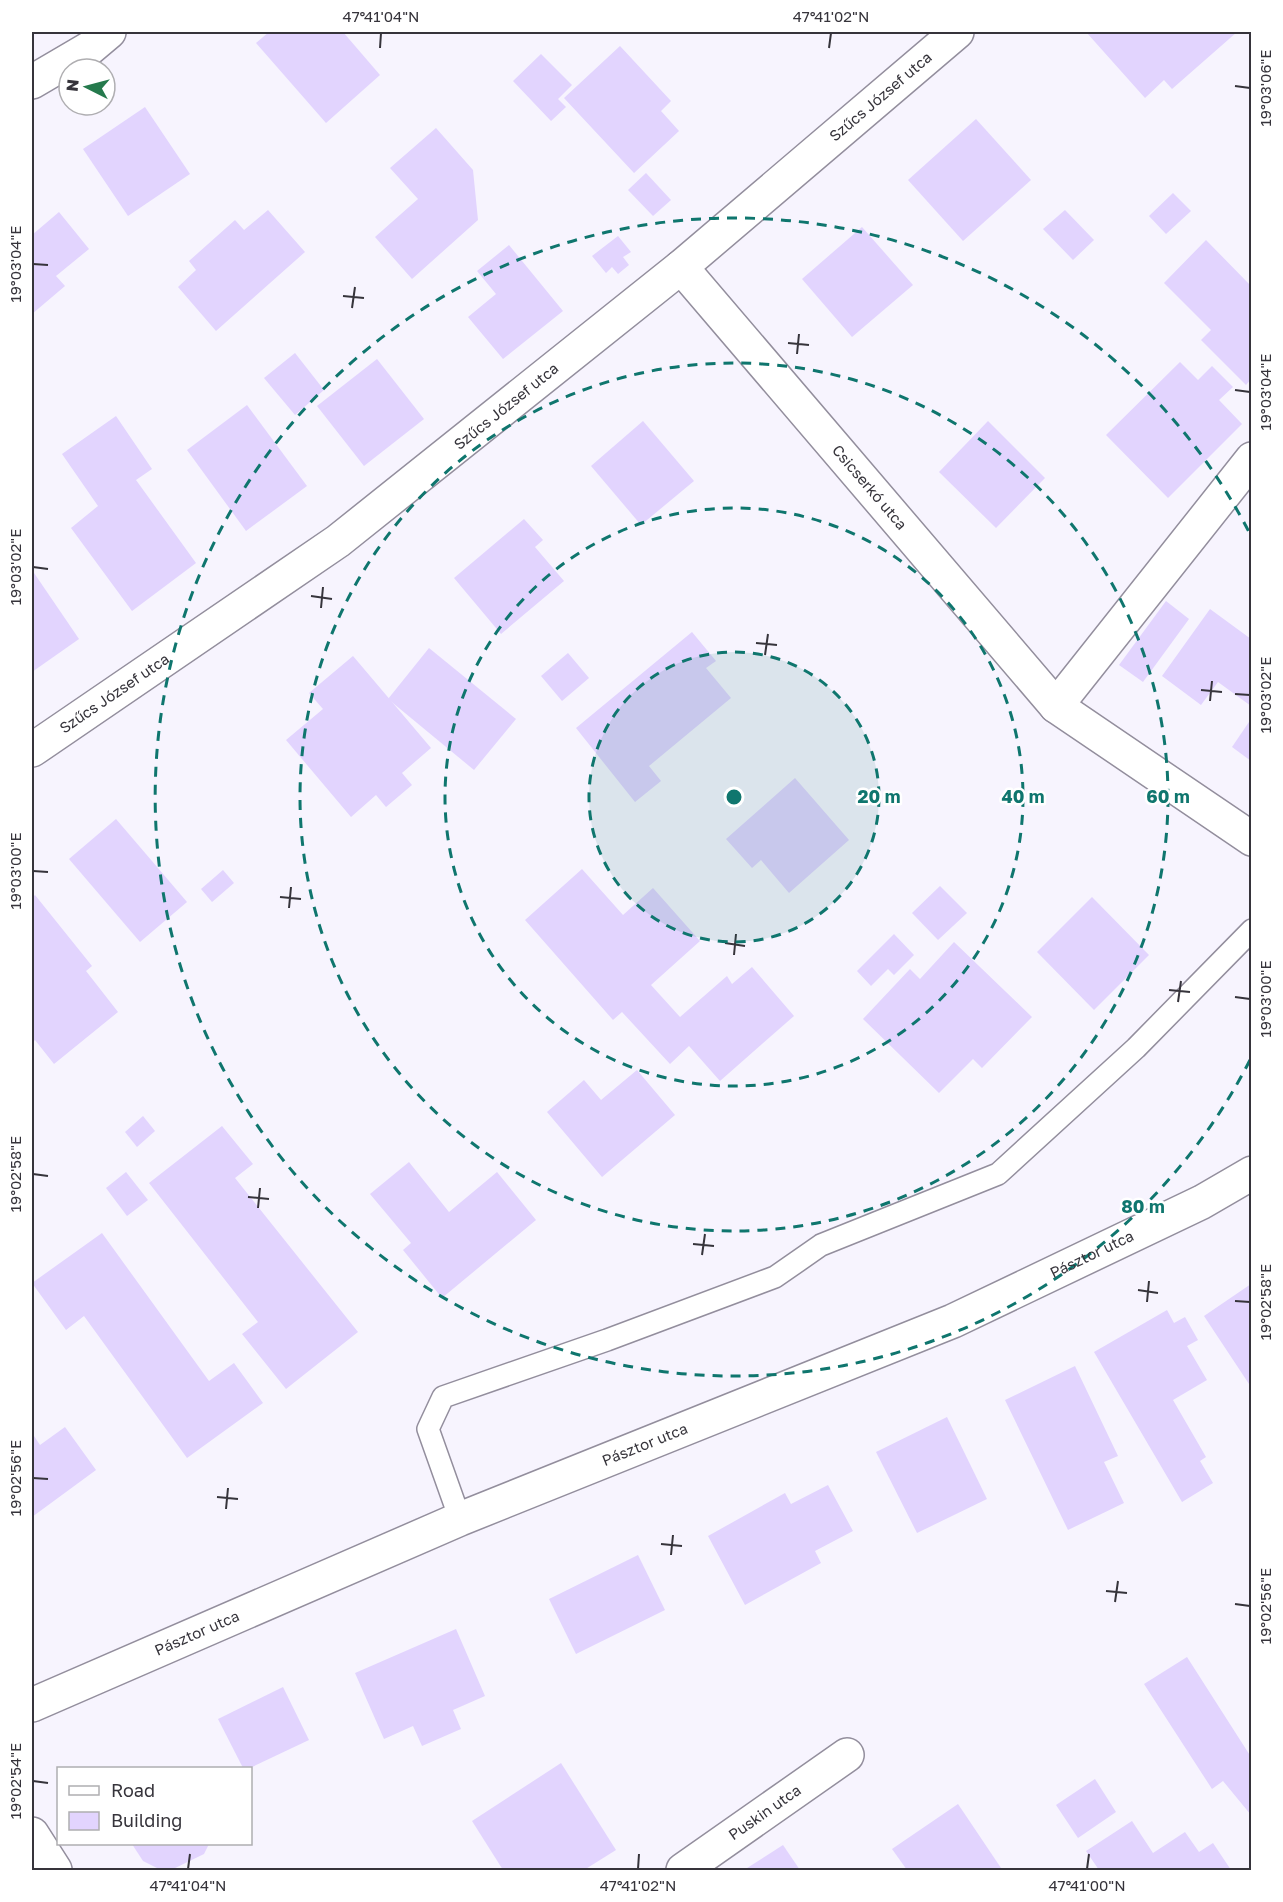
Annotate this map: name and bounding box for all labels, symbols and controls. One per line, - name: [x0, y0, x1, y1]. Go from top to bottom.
- text: 47°41'04"N: [342, 7, 420, 25]
- text: 47°41'02"N: [793, 7, 869, 25]
- street label: Szűcs József utca: [825, 48, 935, 145]
- text: 19°03'06"E: [1256, 50, 1274, 126]
- north arrow: [57, 57, 117, 117]
- text: N: [62, 78, 83, 93]
- text: 19°03'04"E: [6, 225, 24, 303]
- text: 19°03'04"E: [1256, 353, 1274, 431]
- street label: Szűcs József utca: [450, 359, 562, 453]
- street label: Csicserkó utca: [829, 441, 911, 533]
- text: 19°03'02"E: [6, 529, 24, 605]
- street label: Szűcs József utca: [56, 649, 172, 736]
- text: 19°03'02"E: [1256, 657, 1274, 733]
- text: 20 m: [858, 785, 900, 807]
- text: 40 m: [1001, 785, 1045, 807]
- text: 60 m: [1146, 785, 1190, 807]
- centre of rings: [724, 787, 744, 807]
- text: 19°03'00"E: [6, 832, 24, 910]
- text: 19°03'00"E: [1256, 960, 1274, 1038]
- text: 19°02'58"E: [6, 1136, 24, 1212]
- text: 80 m: [1121, 1195, 1165, 1217]
- street label: Pásztor utca: [1047, 1226, 1136, 1281]
- text: 19°02'58"E: [1256, 1264, 1274, 1340]
- street label: Pásztor utca: [599, 1419, 690, 1469]
- text: 19°02'56"E: [6, 1440, 24, 1516]
- text: 19°02'56"E: [1256, 1568, 1274, 1644]
- street label: Pásztor utca: [152, 1606, 242, 1659]
- text: 19°02'54"E: [6, 1743, 24, 1819]
- legend: [57, 1767, 252, 1845]
- text: Road: [111, 1779, 155, 1801]
- street label: Puskin utca: [725, 1780, 804, 1843]
- text: Building: [111, 1809, 182, 1831]
- text: 47°41'04"N: [149, 1876, 227, 1894]
- text: 47°41'02"N: [600, 1876, 676, 1894]
- text: 47°41'00"N: [1048, 1876, 1126, 1894]

